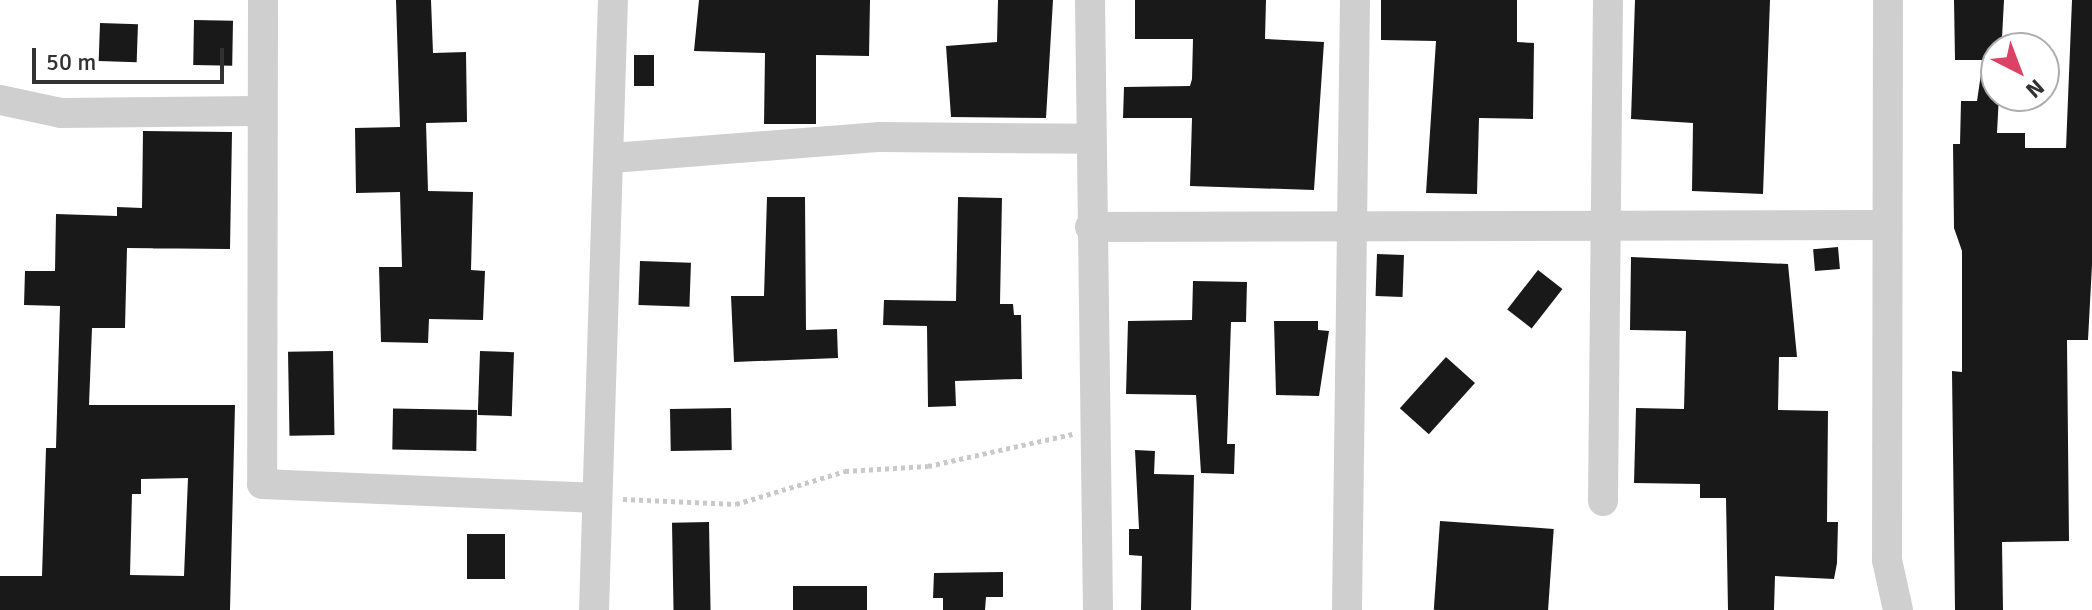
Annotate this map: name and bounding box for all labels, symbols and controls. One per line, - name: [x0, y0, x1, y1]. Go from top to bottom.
- scale bar: [36, 32, 228, 82]
- north arrow: [1980, 32, 2060, 112]
- text: 50 m: [46, 47, 96, 77]
- text: N: [2020, 74, 2050, 104]

